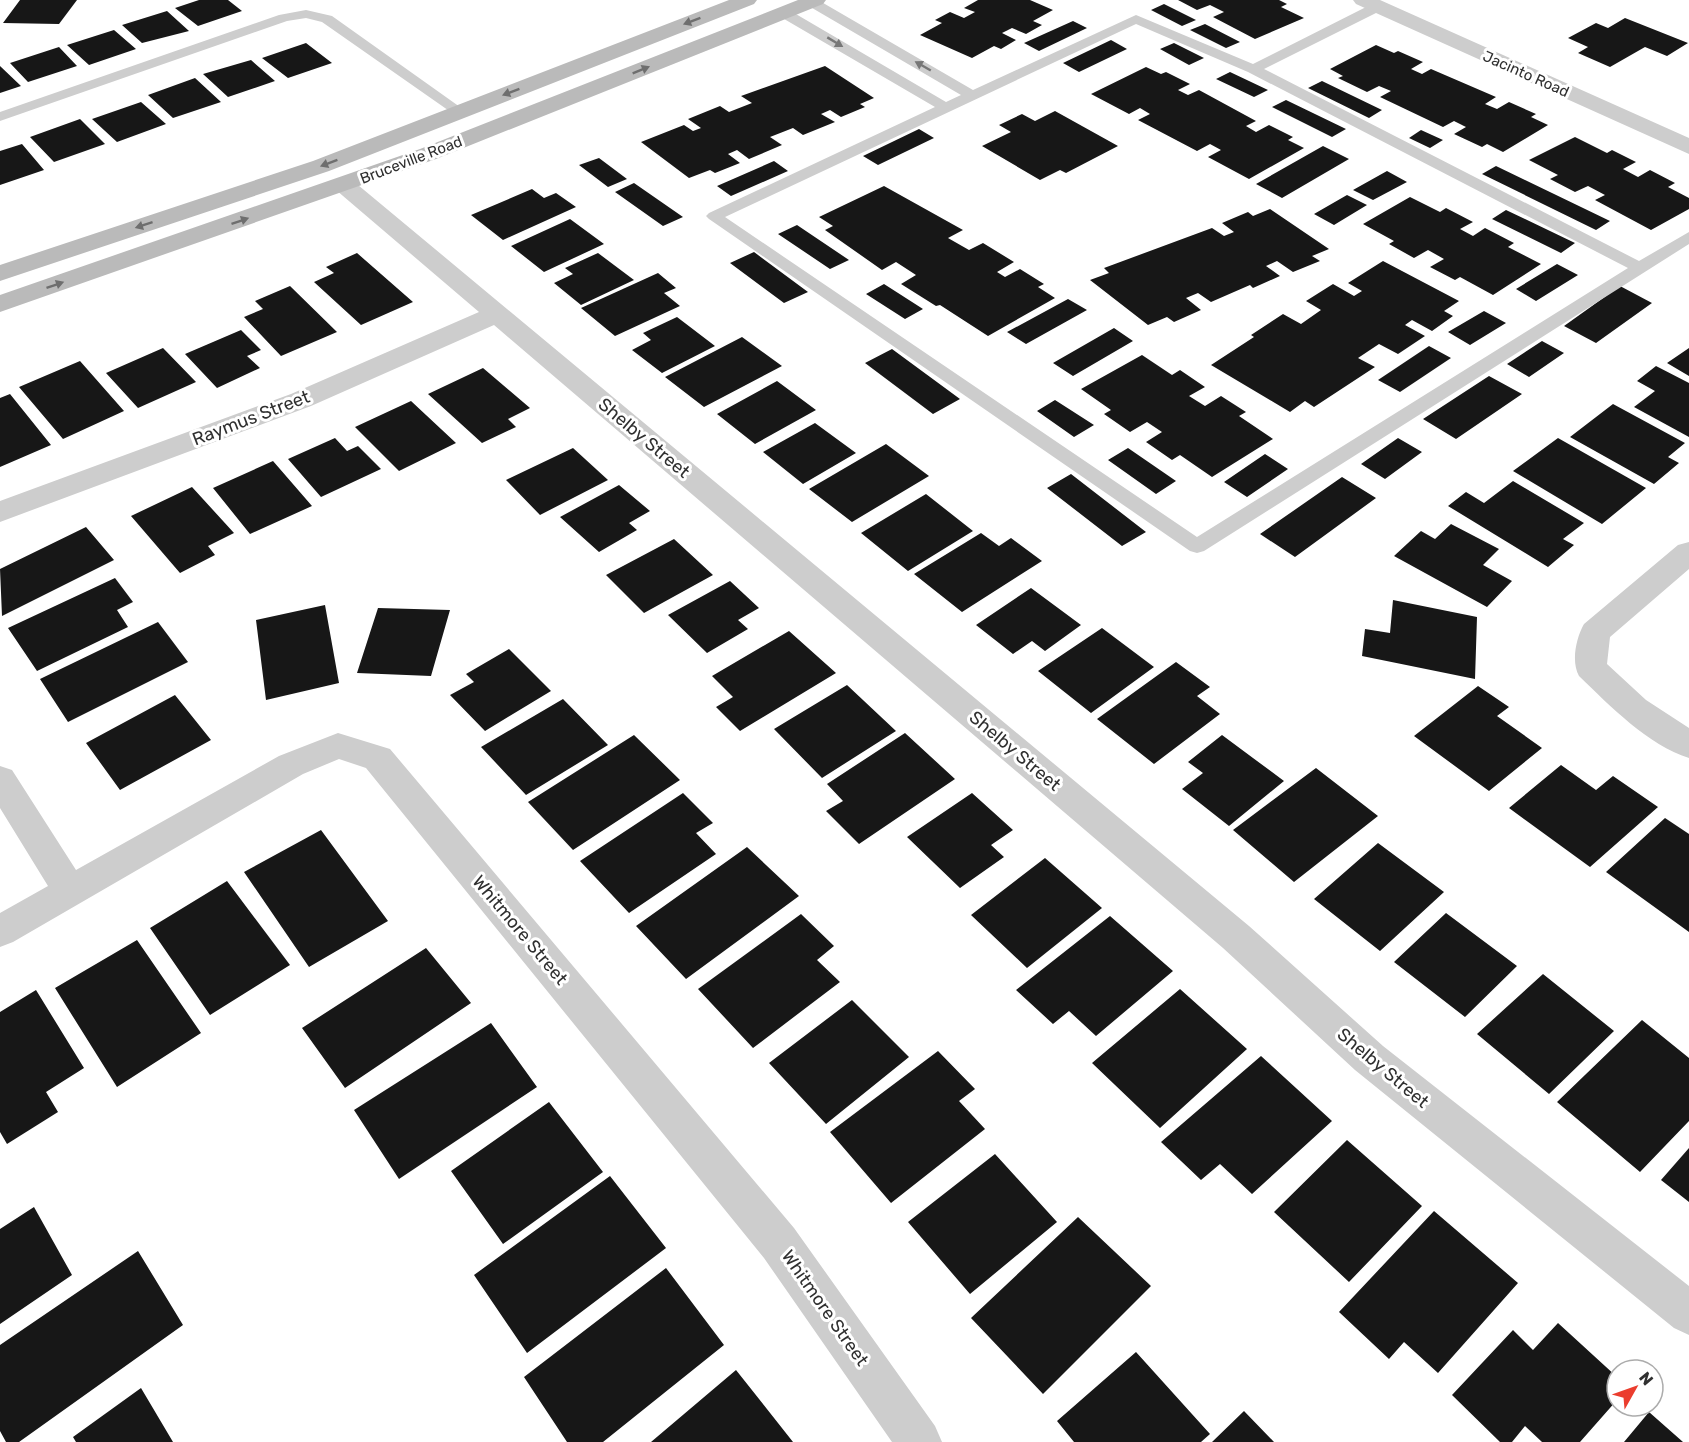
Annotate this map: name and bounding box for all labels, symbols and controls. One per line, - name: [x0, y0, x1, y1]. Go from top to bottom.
- one-way arrow: [683, 16, 701, 26]
- one-way arrow: [827, 37, 843, 48]
- street label: Jacinto Road: [1480, 47, 1572, 101]
- one-way arrow: [915, 61, 931, 72]
- one-way arrow: [632, 65, 650, 75]
- one-way arrow: [502, 88, 520, 97]
- street label: Bruceville Road: [357, 132, 465, 188]
- one-way arrow: [320, 159, 338, 168]
- one-way arrow: [231, 216, 249, 226]
- one-way arrow: [135, 220, 153, 230]
- one-way arrow: [46, 279, 64, 289]
- street label: Raymus Street: [189, 386, 313, 450]
- street label: Shelby Street: [594, 393, 694, 483]
- street label: Shelby Street: [965, 706, 1065, 796]
- street label: Whitmore Street: [468, 871, 572, 989]
- street label: Shelby Street: [1333, 1023, 1433, 1113]
- street label: Whitmore Street: [777, 1246, 873, 1370]
- north arrow: [1605, 1358, 1665, 1418]
- text: N: [1635, 1368, 1657, 1389]

